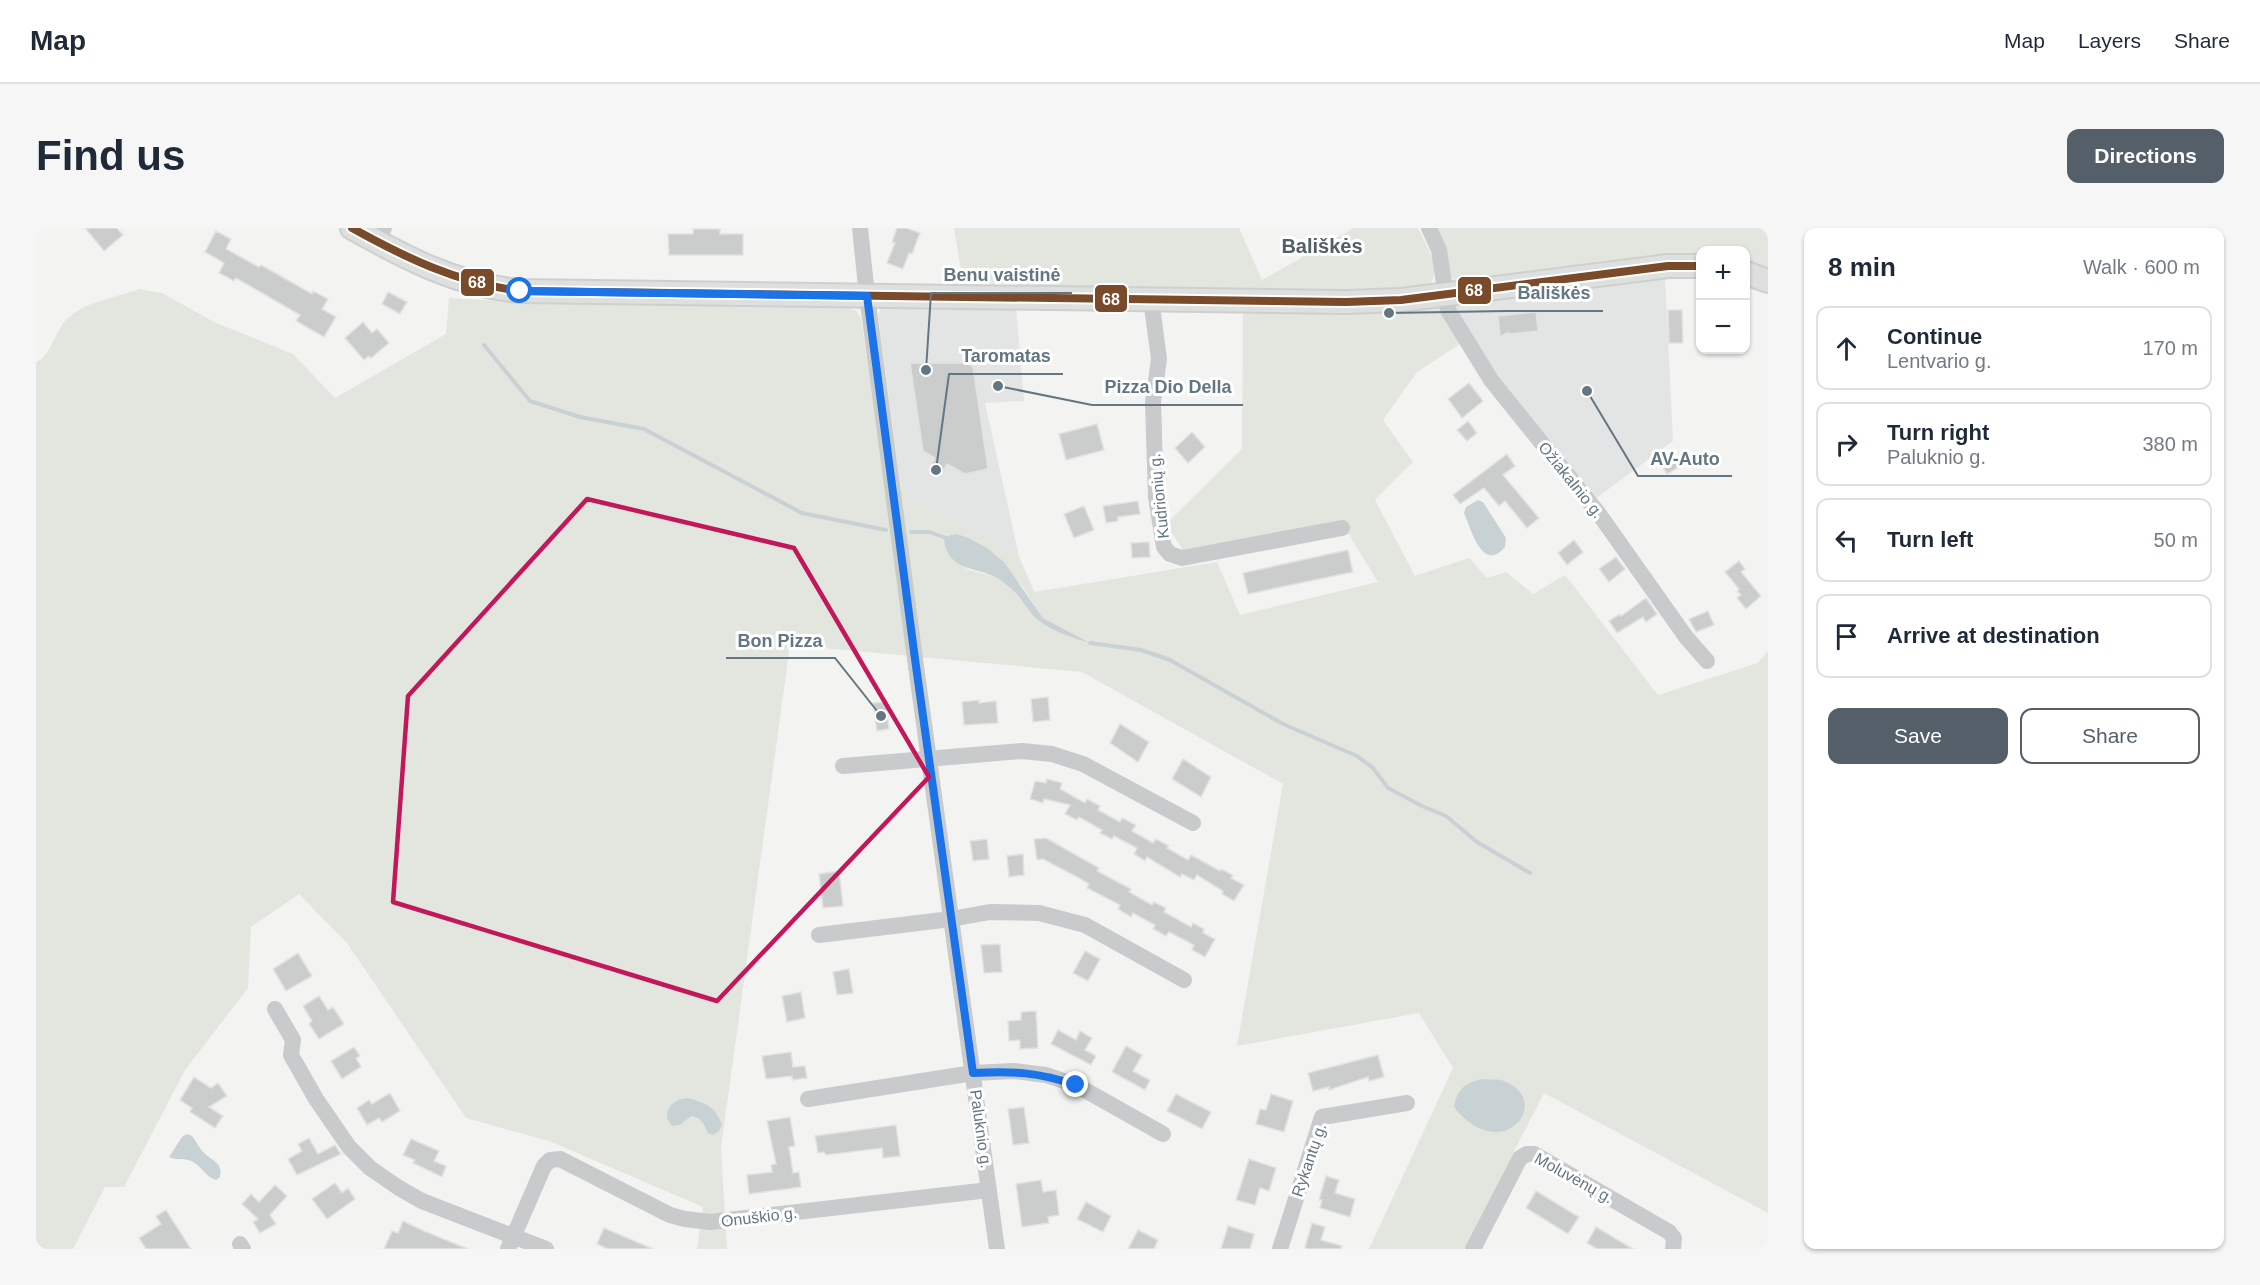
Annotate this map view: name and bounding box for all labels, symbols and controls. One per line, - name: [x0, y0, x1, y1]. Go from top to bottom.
- text: Map: [30, 25, 86, 56]
- text: Map: [2004, 29, 2045, 52]
- text: Layers: [2078, 29, 2141, 52]
- text: Share: [2174, 29, 2230, 52]
- button: Directions: [2067, 129, 2224, 183]
- text: Find us: [36, 132, 185, 179]
- district label: Bališkės: [1281, 235, 1363, 257]
- map controls: [1696, 246, 1750, 354]
- button: +: [1696, 246, 1750, 300]
- text: 8 min: [1828, 252, 1896, 282]
- text: Walk · 600 m: [2083, 256, 2200, 278]
- callout: Benu vaistinė: [931, 257, 1072, 293]
- text: Benu vaistinė: [943, 265, 1061, 285]
- line badge: 68: [460, 268, 495, 297]
- text: 68: [468, 274, 486, 291]
- callout: Bališkės: [1506, 275, 1603, 311]
- line badge: 68: [1457, 276, 1492, 305]
- route start: [506, 277, 532, 303]
- text: 68: [1465, 282, 1483, 299]
- text: Bališkės: [1517, 283, 1591, 303]
- line badge: 68: [1094, 284, 1128, 313]
- text: 68: [1102, 291, 1120, 308]
- button: −: [1696, 300, 1750, 354]
- text: Continue: [1887, 324, 1982, 349]
- icon: ahead: [1830, 332, 1863, 365]
- text: 170 m: [2142, 337, 2198, 359]
- callout: Taromatas: [949, 338, 1063, 374]
- text: Taromatas: [961, 346, 1051, 366]
- text: Lentvario g.: [1887, 350, 1992, 372]
- callout: Pizza Dio Della: [1092, 369, 1243, 405]
- text: Pizza Dio Della: [1104, 377, 1233, 397]
- text: Turn right: [1887, 420, 1989, 445]
- icon: right: [1830, 428, 1863, 461]
- text: 380 m: [2142, 433, 2198, 455]
- street label: Ožiakalnio g.: [1535, 439, 1607, 521]
- callout: AV-Auto: [1638, 440, 1732, 476]
- text: Paluknio g.: [1887, 446, 1986, 468]
- text: AV-Auto: [1650, 449, 1720, 469]
- street label: Kudrionių g.: [1146, 453, 1172, 539]
- icon: left: [1830, 524, 1863, 557]
- text: Turn left: [1887, 527, 1973, 552]
- text: 50 m: [2154, 529, 2198, 551]
- icon: arrive: [1830, 620, 1863, 653]
- callout: Bon Pizza: [726, 622, 835, 658]
- text: Arrive at destination: [1887, 623, 2100, 648]
- text: Bon Pizza: [737, 631, 823, 651]
- button: Save: [1828, 708, 2008, 764]
- button: Share: [2020, 708, 2200, 764]
- route end: [1062, 1071, 1088, 1097]
- street label: Paluknio g.: [967, 1089, 995, 1169]
- street label: Rykantų g.: [1289, 1121, 1329, 1199]
- street label: Moluvėnų g.: [1532, 1149, 1616, 1207]
- street label: Onuškio g.: [720, 1204, 798, 1230]

